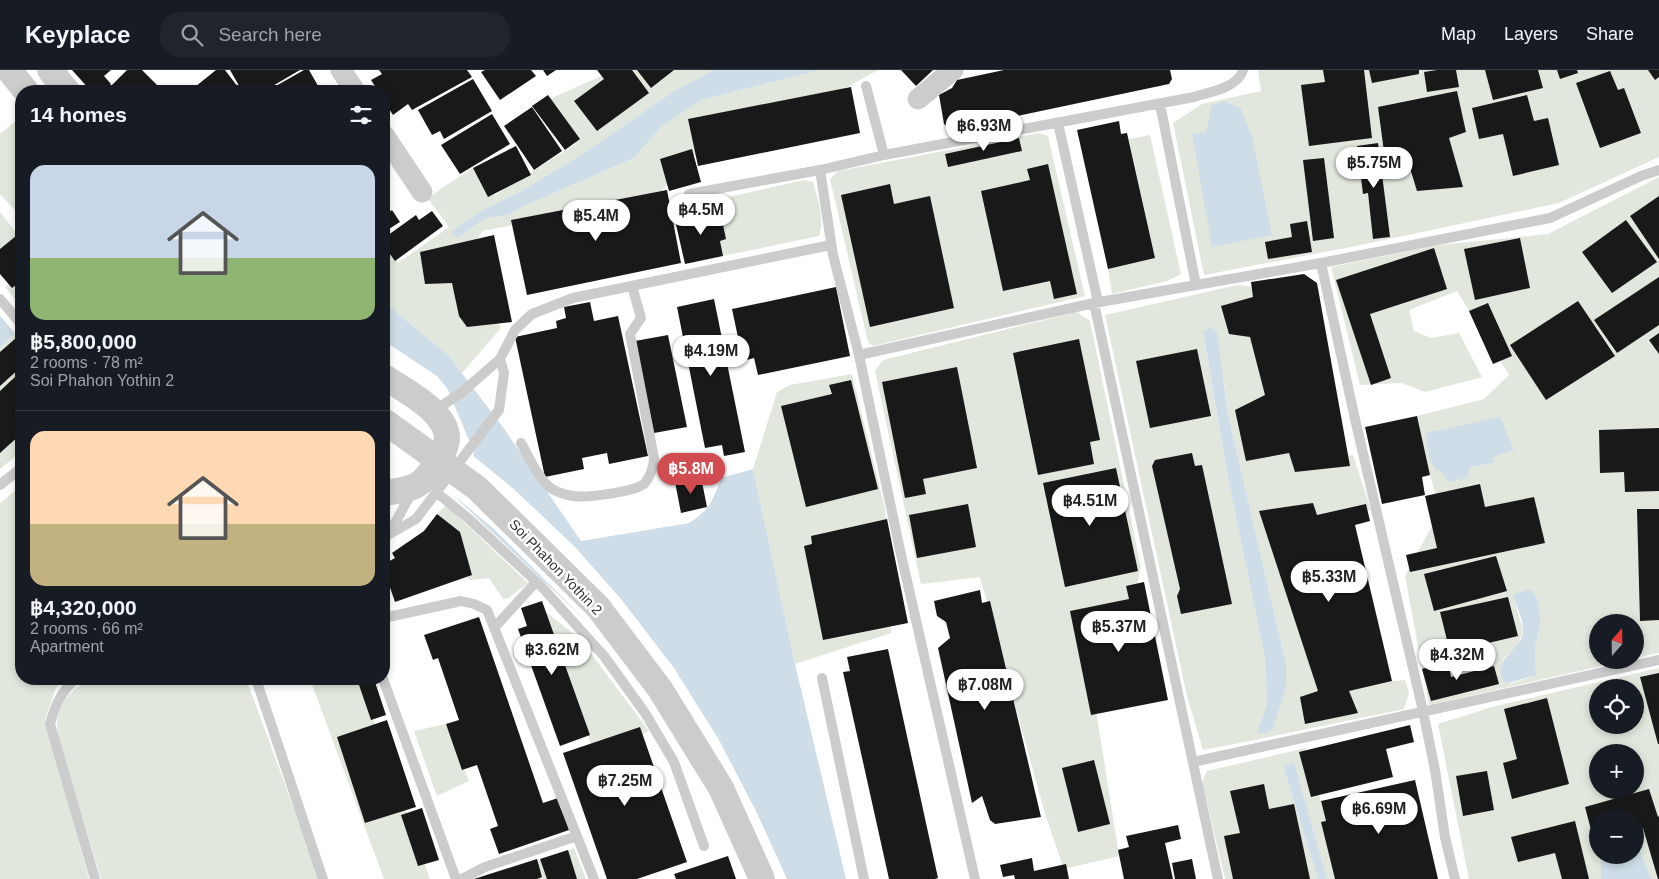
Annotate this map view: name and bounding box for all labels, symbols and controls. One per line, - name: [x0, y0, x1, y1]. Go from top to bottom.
- search box: [160, 12, 510, 57]
- text: Keyplace: [25, 21, 130, 48]
- icon: search: [178, 21, 206, 49]
- text: Search here: [218, 24, 322, 45]
- text: Map: [1441, 24, 1476, 44]
- text: Layers: [1504, 24, 1558, 44]
- text: Share: [1586, 24, 1634, 44]
- icon: filters: [347, 101, 375, 129]
- text: 14 homes: [30, 103, 127, 126]
- pin: ฿6.93M: [943, 109, 1025, 152]
- text: ฿6.93M: [957, 117, 1011, 134]
- pin: ฿5.75M: [1333, 146, 1415, 189]
- text: ฿5.75M: [1347, 154, 1401, 171]
- pin: ฿4.5M: [666, 194, 736, 236]
- icon: home: [158, 198, 248, 288]
- pin: ฿5.4M: [561, 200, 631, 242]
- text: ฿4.5M: [678, 201, 724, 218]
- text: ฿5.4M: [573, 207, 619, 224]
- text: ฿5,800,000: [30, 330, 137, 353]
- pin: ฿4.19M: [670, 334, 752, 377]
- text: ฿4.19M: [684, 342, 738, 359]
- text: 2 rooms · 78 m²: [30, 354, 143, 371]
- text: Soi Phahon Yothin 2: [30, 372, 174, 389]
- pin: ฿5.8M: [656, 452, 726, 495]
- text: ฿5.8M: [668, 460, 714, 477]
- icon: home: [158, 463, 248, 553]
- pin: ฿4.51M: [1049, 484, 1131, 527]
- text: ฿4.51M: [1063, 492, 1117, 509]
- street label: Soi Phahon Yothin 2: [506, 516, 606, 618]
- pin: ฿5.33M: [1288, 560, 1370, 603]
- text: ฿5.33M: [1302, 568, 1356, 585]
- text: ฿4,320,000: [30, 596, 137, 619]
- pin: ฿5.37M: [1078, 610, 1160, 653]
- north arrow: [1589, 614, 1644, 669]
- map controls: [1589, 614, 1644, 864]
- text: ฿5.37M: [1092, 618, 1146, 635]
- text: 2 rooms · 66 m²: [30, 620, 143, 637]
- pin: ฿3.62M: [511, 634, 593, 676]
- text: Apartment: [30, 638, 104, 655]
- pin: ฿4.32M: [1416, 638, 1498, 681]
- text: ฿3.62M: [525, 641, 579, 658]
- text: ฿4.32M: [1430, 646, 1484, 663]
- pin: ฿7.08M: [944, 668, 1026, 711]
- text: ฿7.08M: [958, 676, 1012, 693]
- button: locate: [1589, 679, 1644, 734]
- button: +: [1589, 744, 1644, 799]
- pin: ฿7.25M: [584, 764, 666, 807]
- text: ฿7.25M: [598, 772, 652, 789]
- pin: ฿6.69M: [1338, 792, 1420, 835]
- text: ฿6.69M: [1352, 800, 1406, 817]
- button: −: [1589, 809, 1644, 864]

